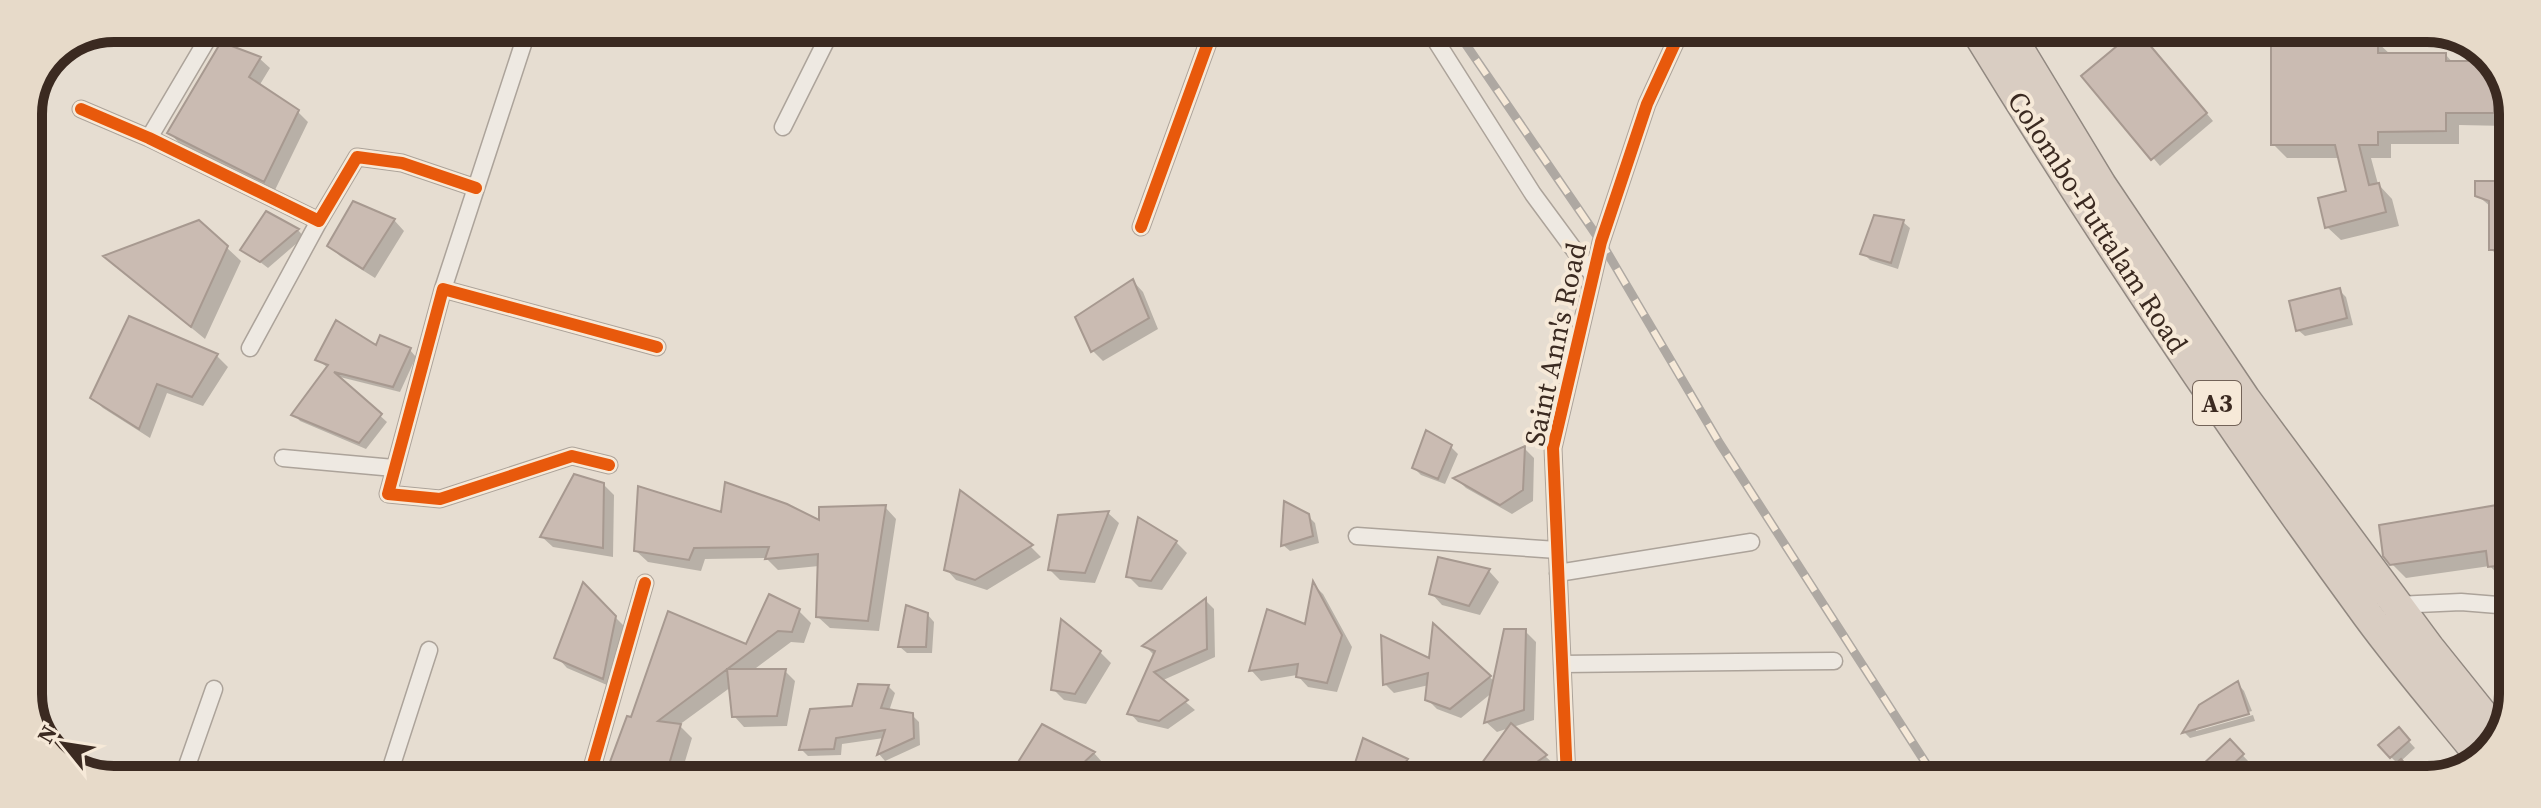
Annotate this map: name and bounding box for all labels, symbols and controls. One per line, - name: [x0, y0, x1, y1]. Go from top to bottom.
- street label: Colombo-Puttalam Road: [1999, 84, 2197, 360]
- street label: Saint Ann's Road: [1515, 239, 1595, 449]
- road number: A3: [2193, 381, 2241, 425]
- north arrow: [24, 704, 104, 784]
- text: N: [30, 720, 64, 748]

